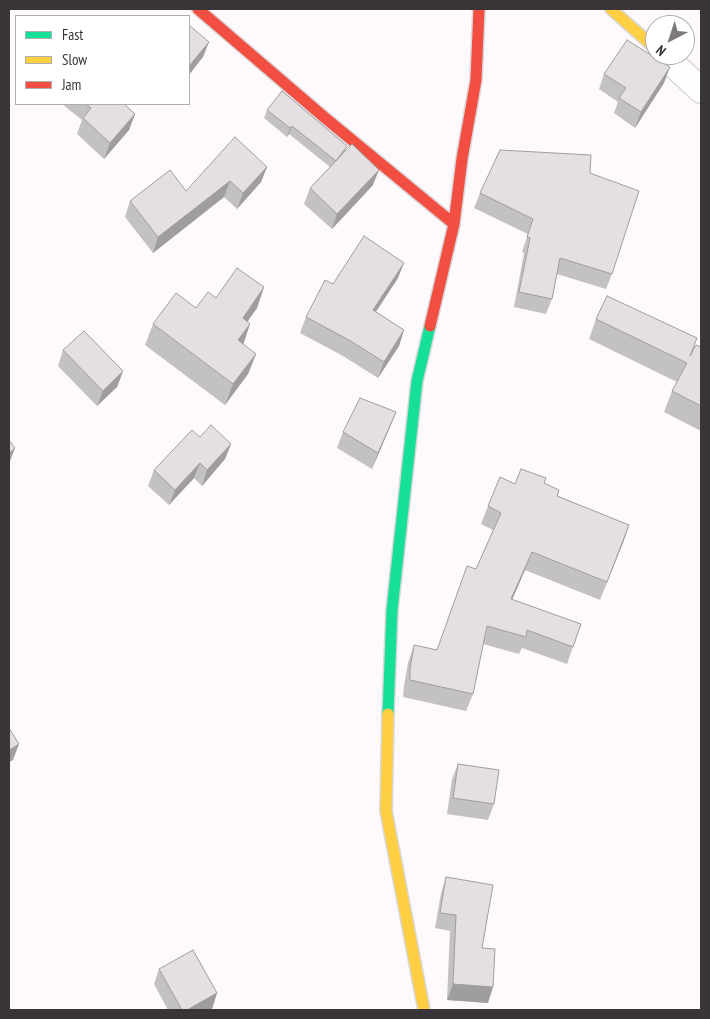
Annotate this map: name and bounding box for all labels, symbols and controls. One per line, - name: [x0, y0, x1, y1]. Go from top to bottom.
- legend: [15, 15, 190, 105]
- north arrow: [645, 15, 695, 65]
- text: Fast: [62, 25, 83, 44]
- text: N: [652, 41, 670, 60]
- text: Slow: [62, 50, 87, 69]
- text: Jam: [62, 75, 81, 94]

